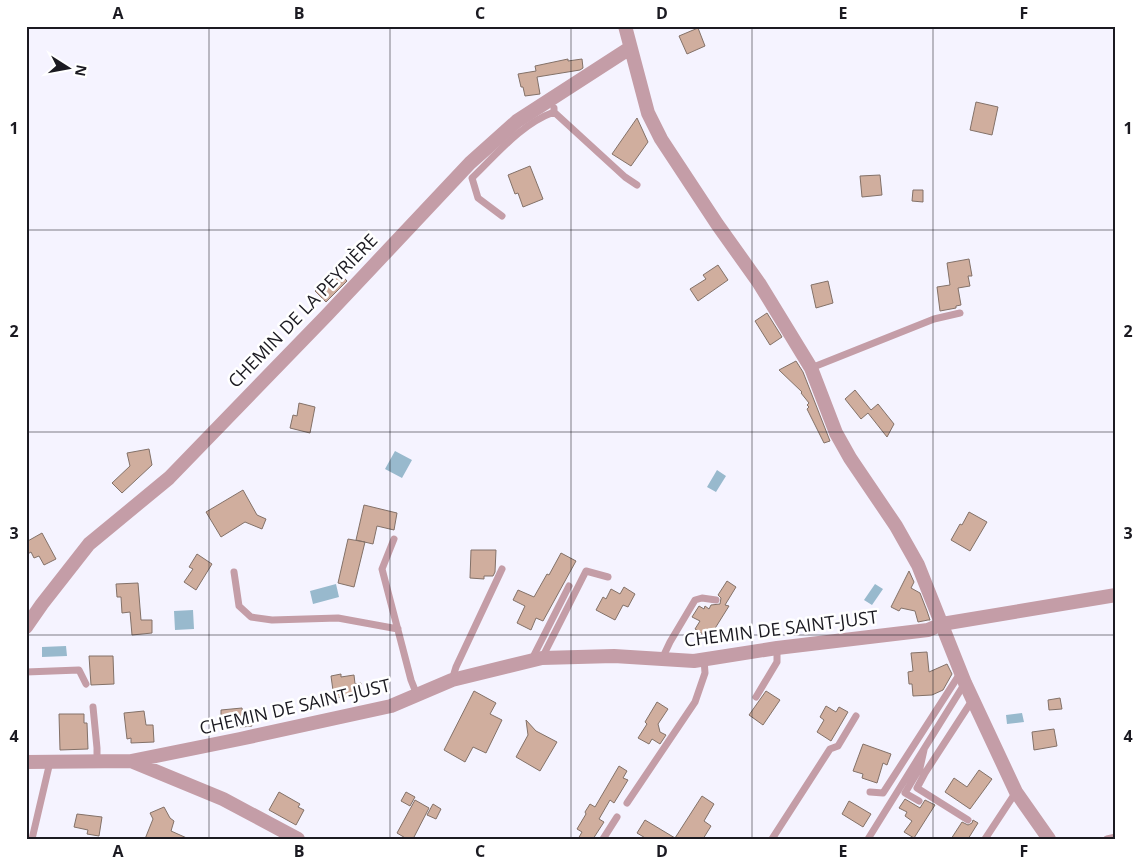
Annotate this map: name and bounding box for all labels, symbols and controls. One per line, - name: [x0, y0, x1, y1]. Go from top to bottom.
- text: A: [112, 2, 124, 24]
- text: B: [294, 2, 304, 24]
- text: C: [475, 2, 485, 24]
- text: D: [656, 2, 668, 24]
- text: E: [839, 2, 848, 24]
- text: F: [1020, 2, 1028, 24]
- north arrow: [42, 42, 92, 92]
- text: N: [71, 63, 92, 78]
- text: 1: [9, 117, 19, 139]
- text: 1: [1123, 117, 1133, 139]
- street label: CHEMIN DE LA PEYRIÈRE: [222, 228, 382, 393]
- text: 2: [9, 320, 19, 342]
- text: 2: [1123, 320, 1133, 342]
- text: 3: [9, 522, 19, 544]
- text: 3: [1123, 522, 1133, 544]
- street label: CHEMIN DE SAINT-JUST: [683, 604, 879, 652]
- street label: CHEMIN DE SAINT-JUST: [197, 672, 393, 740]
- text: 4: [9, 725, 19, 747]
- text: 4: [1123, 725, 1133, 747]
- text: A: [112, 840, 124, 862]
- text: B: [294, 840, 304, 862]
- text: C: [475, 840, 485, 862]
- text: D: [656, 840, 668, 862]
- text: E: [839, 840, 848, 862]
- text: F: [1020, 840, 1028, 862]

